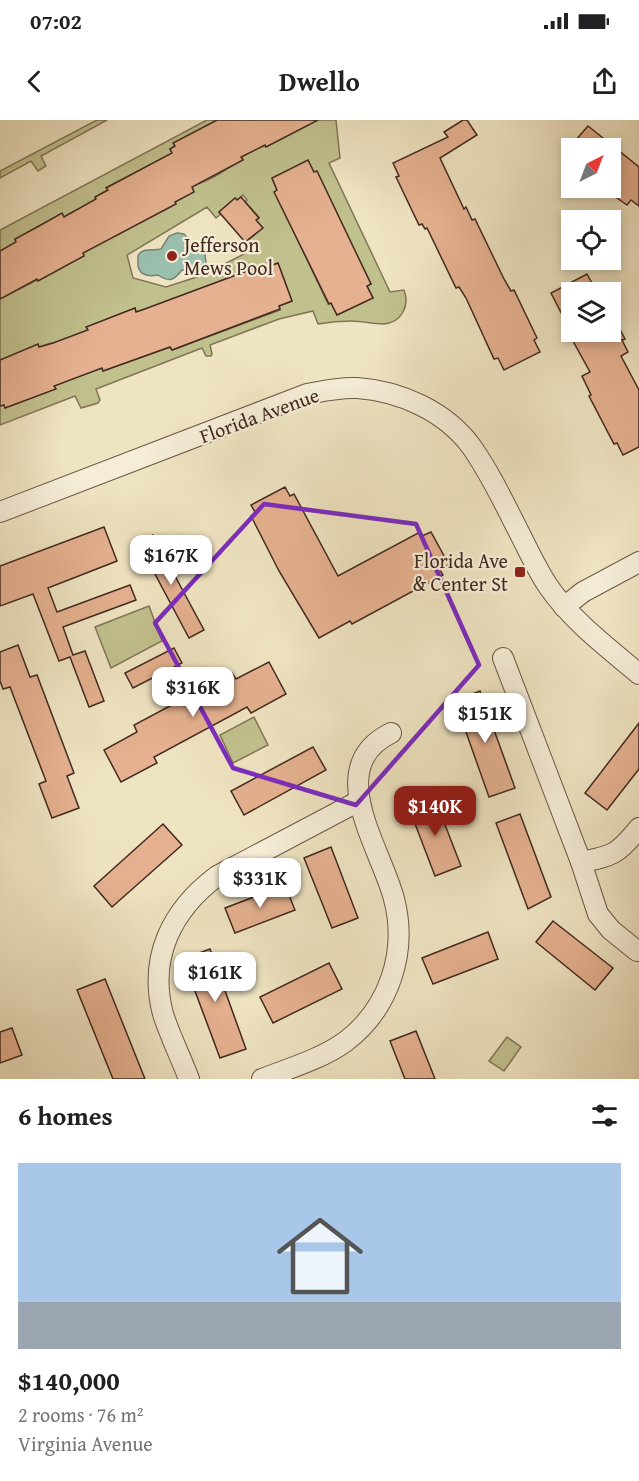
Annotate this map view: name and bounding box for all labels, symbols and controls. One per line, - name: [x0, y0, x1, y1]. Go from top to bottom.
- text: 07:02: [30, 5, 82, 37]
- text: Dwello: [279, 61, 360, 101]
- icon: back: [18, 65, 51, 98]
- icon: share: [588, 65, 621, 98]
- north arrow: [561, 138, 621, 198]
- map controls: [561, 138, 621, 342]
- button: locate: [561, 210, 621, 270]
- place label: Jefferson Mews Pool: [181, 230, 273, 282]
- marker: Jefferson Mews Pool: [165, 249, 179, 263]
- button: layers: [561, 282, 621, 342]
- street label: Florida Avenue: [195, 380, 323, 450]
- pin: $167K: [129, 535, 213, 586]
- text: $167K: [144, 540, 198, 569]
- place label: Florida Ave & Center St: [413, 546, 508, 598]
- marker: Florida Ave & Center St: [513, 565, 527, 579]
- pin: $316K: [151, 667, 235, 718]
- text: $316K: [166, 672, 220, 701]
- pin: $151K: [443, 693, 527, 744]
- text: $151K: [458, 698, 512, 727]
- pin: $140K: [393, 786, 477, 837]
- text: $140K: [408, 791, 462, 820]
- pin: $331K: [218, 858, 302, 909]
- text: $331K: [233, 863, 287, 892]
- pin: $161K: [173, 952, 257, 1003]
- text: $161K: [188, 957, 242, 986]
- text: 6 homes: [18, 1096, 113, 1135]
- icon: filters: [588, 1099, 621, 1132]
- icon: home: [266, 1202, 374, 1310]
- text: $140,000: [18, 1361, 120, 1400]
- text: 2 rooms · 76 m²: [18, 1400, 144, 1429]
- text: Virginia Avenue: [18, 1429, 153, 1458]

